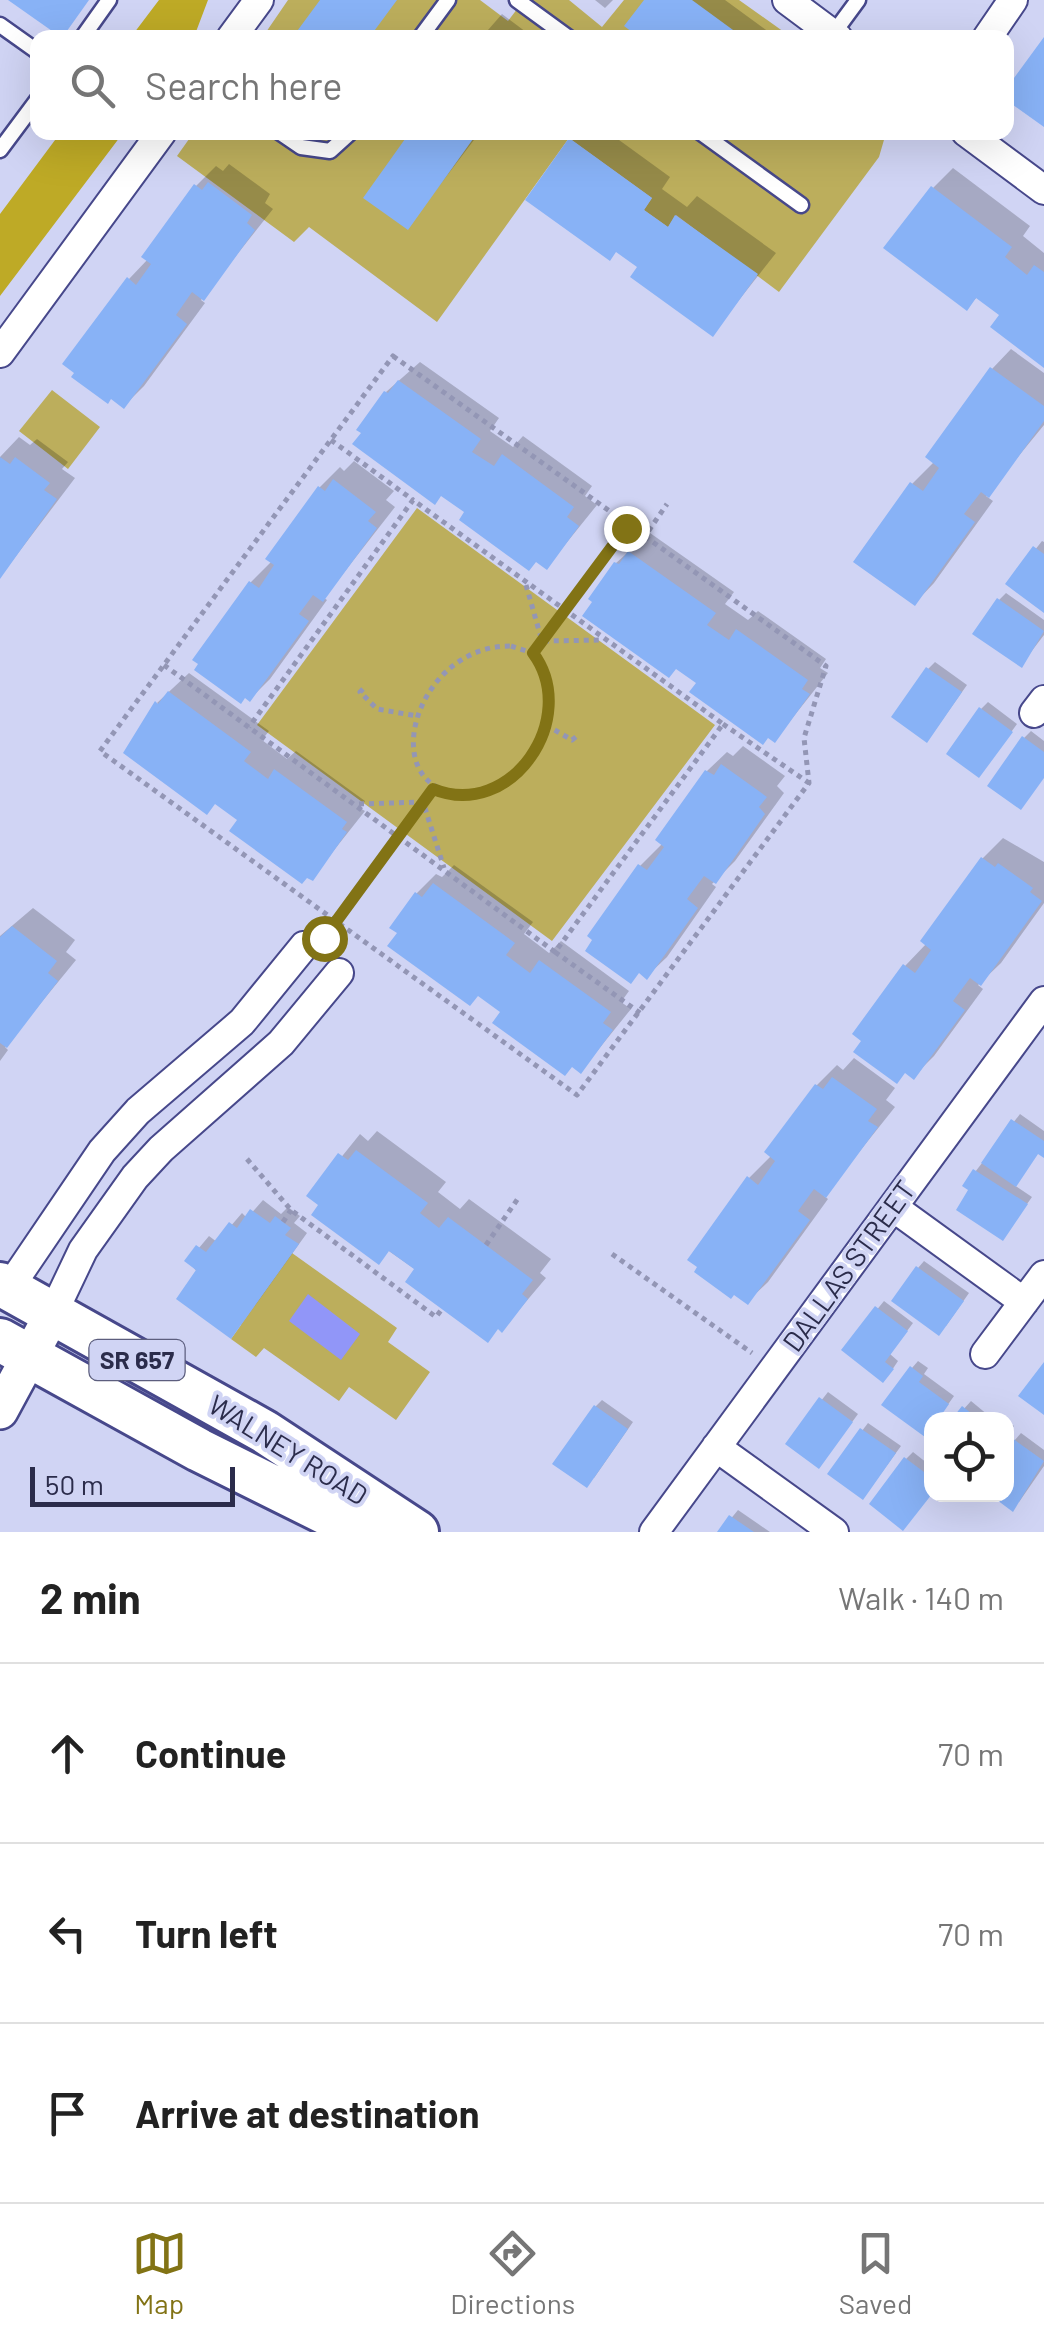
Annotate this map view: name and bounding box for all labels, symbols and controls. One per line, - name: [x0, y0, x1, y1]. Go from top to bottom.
- search box: [30, 30, 1014, 140]
- icon: search: [65, 58, 120, 113]
- text: Search here: [145, 62, 343, 108]
- route end: [604, 506, 650, 552]
- route start: [302, 916, 348, 962]
- street label: DALLAS STREET: [775, 1173, 922, 1358]
- road number: SR 657: [90, 1340, 184, 1380]
- street label: WALNEY ROAD: [203, 1387, 374, 1511]
- map controls: [924, 1412, 1014, 1502]
- button: locate: [924, 1412, 1014, 1502]
- scale bar: [30, 1462, 235, 1506]
- text: 50 m: [45, 1467, 104, 1501]
- text: 2 min: [40, 1572, 141, 1622]
- text: Walk · 140 m: [838, 1578, 1004, 1616]
- icon: ahead: [40, 1726, 95, 1781]
- text: Continue: [135, 1730, 286, 1776]
- text: 70 m: [938, 1734, 1004, 1772]
- icon: left: [40, 1906, 95, 1961]
- text: Turn left: [135, 1910, 278, 1956]
- text: 70 m: [938, 1914, 1004, 1952]
- icon: arrive: [40, 2086, 95, 2141]
- text: Arrive at destination: [135, 2090, 480, 2136]
- tab: Map: [132, 2226, 187, 2320]
- tab: Directions: [450, 2226, 575, 2320]
- tab: Saved: [839, 2226, 912, 2320]

